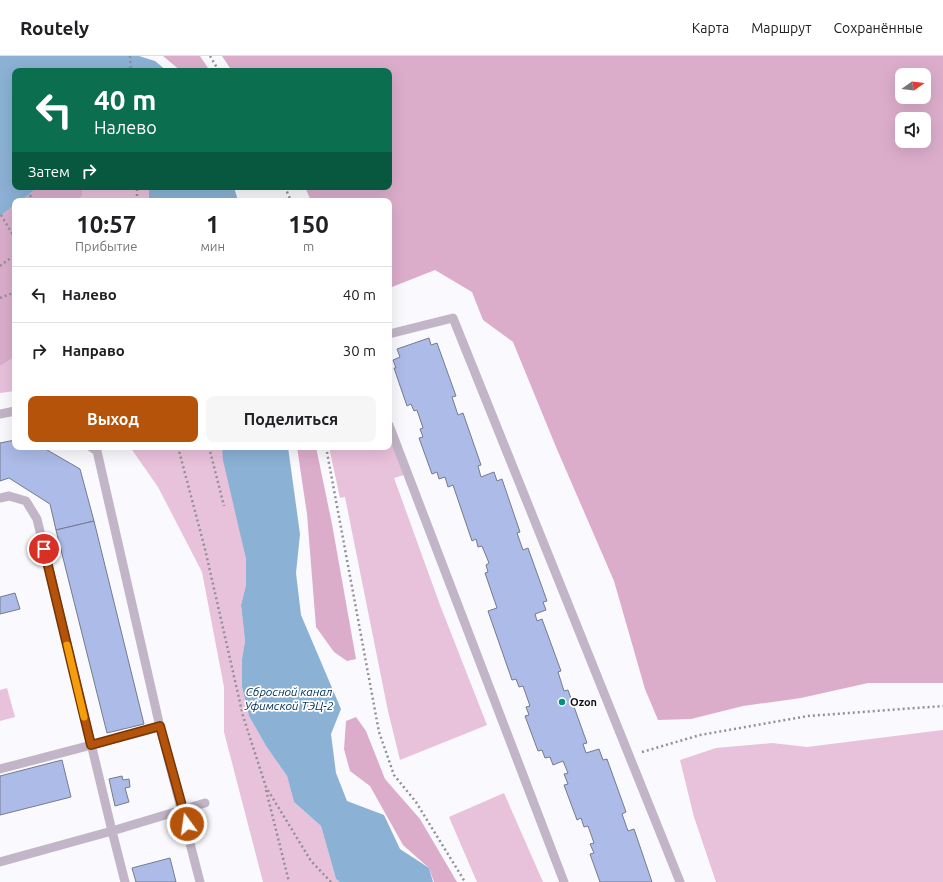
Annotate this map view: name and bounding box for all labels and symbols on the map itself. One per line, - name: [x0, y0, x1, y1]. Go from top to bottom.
- north arrow: [895, 68, 931, 104]
- pin: [27, 532, 61, 566]
- water label: Сбросной канал Уфимской ТЭЦ-2: [243, 685, 334, 712]
- place label: Ozon: [570, 696, 597, 708]
- marker: Ozon: [557, 697, 567, 707]
- position arrow: [166, 803, 208, 845]

